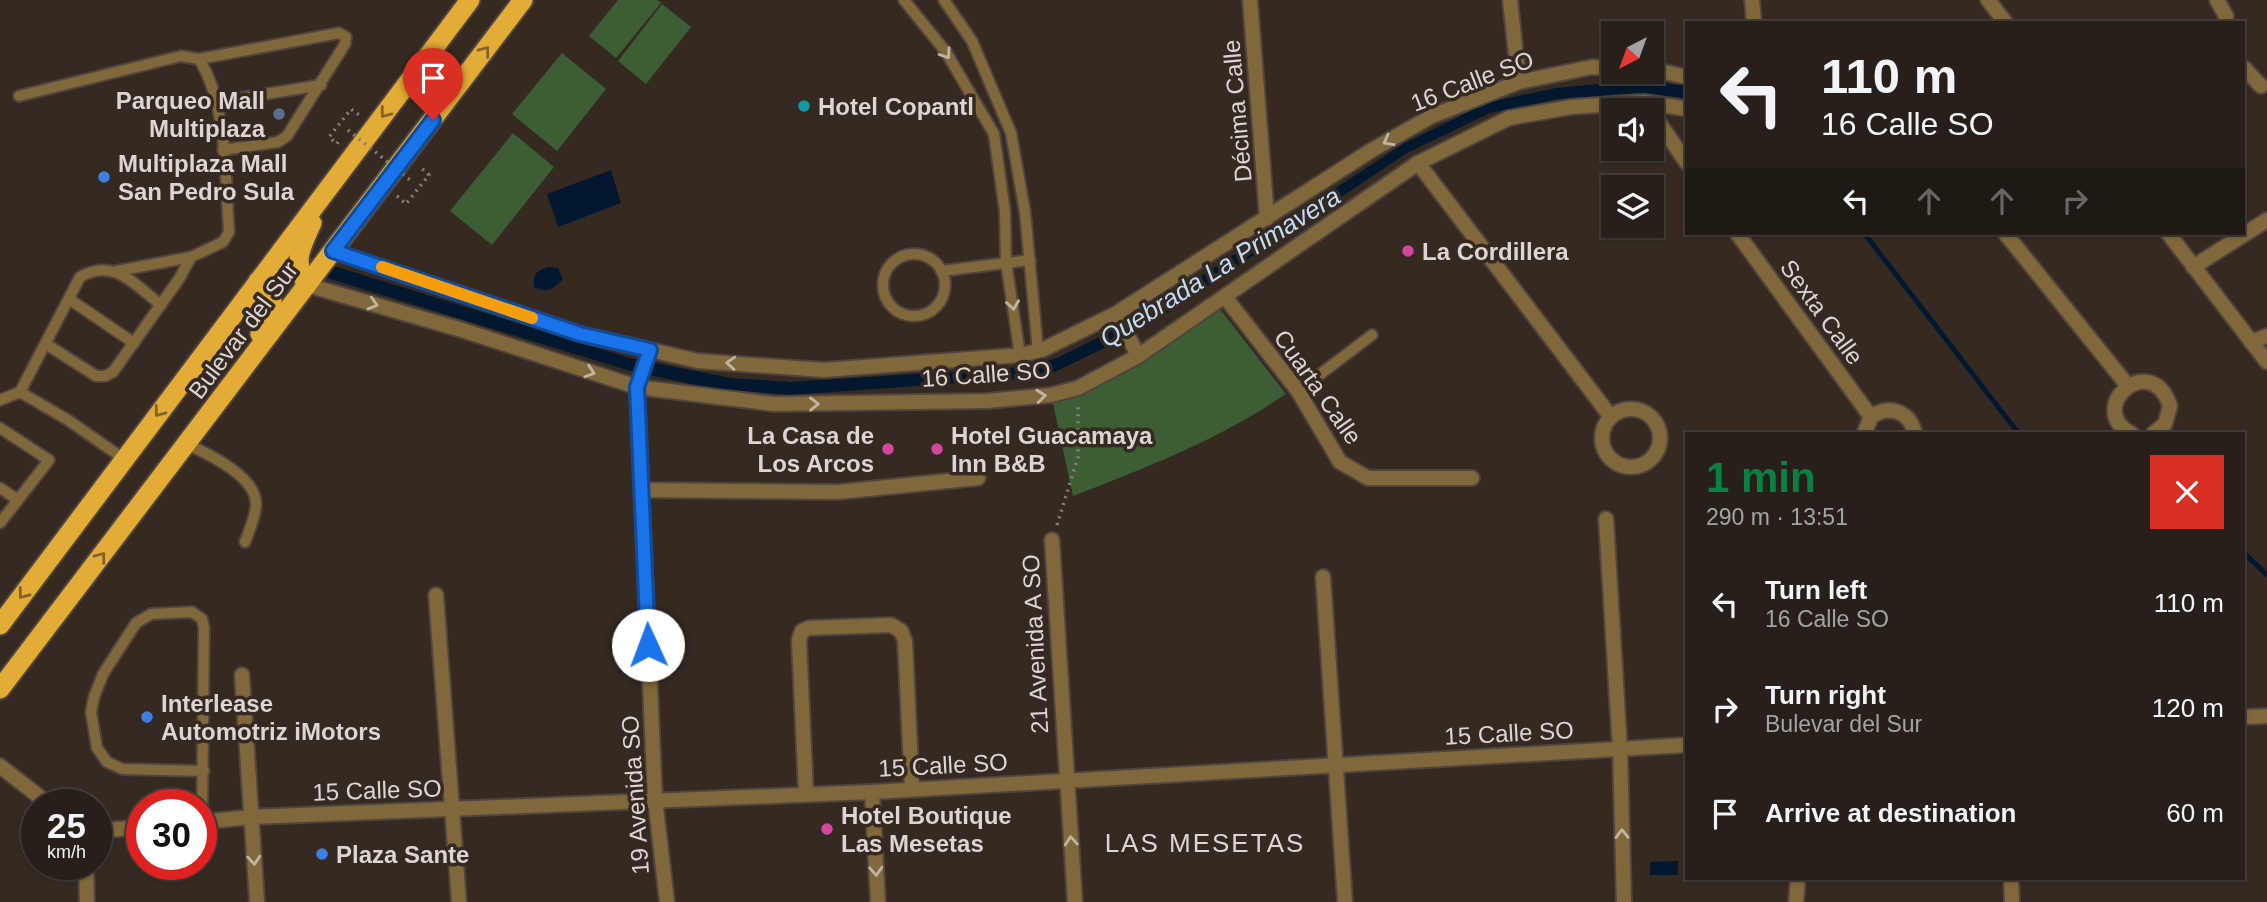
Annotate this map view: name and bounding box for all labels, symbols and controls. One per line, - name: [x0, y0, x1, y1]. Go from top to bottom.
- north arrow: [1601, 21, 1664, 84]
- map controls: [1601, 21, 1664, 238]
- street label: Décima Calle: [1217, 39, 1257, 183]
- street label: 16 Calle SO: [1407, 45, 1537, 117]
- one-way arrow: [938, 46, 950, 59]
- one-way arrow: [476, 47, 489, 59]
- pin: [403, 48, 463, 120]
- icon: left: [1706, 49, 1797, 140]
- text: 110 m: [1821, 49, 1957, 103]
- icon: arrive: [414, 59, 452, 97]
- place label: Parqueo Mall Multiplaza: [116, 87, 266, 142]
- place label: Hotel Copantl: [818, 93, 974, 120]
- marker: Hotel Copantl: [796, 98, 812, 114]
- button: sound: [1601, 98, 1664, 161]
- one-way arrow: [381, 105, 393, 118]
- marker: Parqueo Mall Multiplaza: [271, 106, 287, 122]
- text: 16 Calle SO: [1821, 106, 1994, 142]
- one-way arrow: [1383, 133, 1396, 146]
- place label: Multiplaza Mall San Pedro Sula: [118, 150, 295, 205]
- marker: Multiplaza Mall San Pedro Sula: [96, 169, 112, 185]
- button: layers: [1601, 175, 1664, 238]
- water label: Quebrada La Primavera: [1094, 181, 1346, 353]
- icon: left: [1837, 182, 1875, 220]
- icon: ahead: [1910, 182, 1948, 220]
- icon: ahead: [1983, 182, 2021, 220]
- icon: right: [2056, 182, 2094, 220]
- place label: La Cordillera: [1422, 238, 1569, 265]
- marker: La Cordillera: [1400, 243, 1416, 259]
- street label: Sexta Calle: [1775, 254, 1869, 370]
- street label: Bulevar del Sur: [183, 256, 303, 404]
- one-way arrow: [367, 296, 379, 311]
- one-way arrow: [1005, 299, 1020, 311]
- street label: Cuarta Calle: [1269, 325, 1367, 449]
- one-way arrow: [725, 356, 736, 371]
- street label: 16 Calle SO: [921, 356, 1051, 392]
- one-way arrow: [583, 364, 596, 378]
- one-way arrow: [1035, 388, 1047, 403]
- one-way arrow: [809, 396, 820, 412]
- one-way arrow: [155, 404, 168, 417]
- place label: La Casa de Los Arcos: [747, 422, 874, 477]
- place label: Hotel Guacamaya Inn B&B: [951, 422, 1153, 477]
- marker: La Casa de Los Arcos: [880, 441, 896, 457]
- marker: Hotel Guacamaya Inn B&B: [929, 441, 945, 457]
- text: 1 min: [1706, 454, 1816, 501]
- button: close: [2150, 455, 2224, 529]
- text: 290 m · 13:51: [1706, 504, 1848, 530]
- one-way arrow: [92, 552, 105, 564]
- street label: 21 Avenida A SO: [1017, 554, 1053, 734]
- text: Turn left: [1765, 575, 1867, 605]
- icon: left: [1706, 585, 1744, 623]
- one-way arrow: [19, 586, 31, 599]
- text: 110 m: [2154, 588, 2224, 618]
- text: 16 Calle SO: [1765, 606, 1889, 632]
- position arrow: [611, 608, 685, 682]
- text: Turn right: [1765, 680, 1886, 710]
- place label: Interlease Automotriz iMotors: [161, 690, 381, 745]
- icon: right: [1706, 690, 1744, 728]
- text: 120 m: [2152, 693, 2224, 723]
- marker: Interlease Automotriz iMotors: [139, 709, 155, 725]
- text: Bulevar del Sur: [1765, 711, 1922, 737]
- street label: 19 Avenida SO: [616, 714, 654, 876]
- street label: 15 Calle SO: [1444, 716, 1574, 750]
- street label: 15 Calle SO: [878, 748, 1008, 782]
- street label: 15 Calle SO: [312, 774, 442, 806]
- speed limit sign: 30: [126, 789, 217, 880]
- icon: arrive: [1706, 795, 1744, 833]
- text: Arrive at destination: [1765, 798, 2016, 828]
- text: 60 m: [2166, 798, 2224, 828]
- place label: Hotel Boutique Las Mesetas: [841, 802, 1012, 857]
- text: 25: [47, 806, 86, 845]
- marker: Hotel Boutique Las Mesetas: [819, 821, 835, 837]
- district label: LAS MESETAS: [1105, 828, 1305, 858]
- one-way arrow: [1614, 828, 1630, 839]
- one-way arrow: [1064, 836, 1079, 847]
- place label: Plaza Sante: [336, 841, 469, 868]
- text: km/h: [47, 842, 86, 862]
- marker: Plaza Sante: [314, 846, 330, 862]
- one-way arrow: [246, 854, 261, 865]
- one-way arrow: [868, 866, 883, 877]

